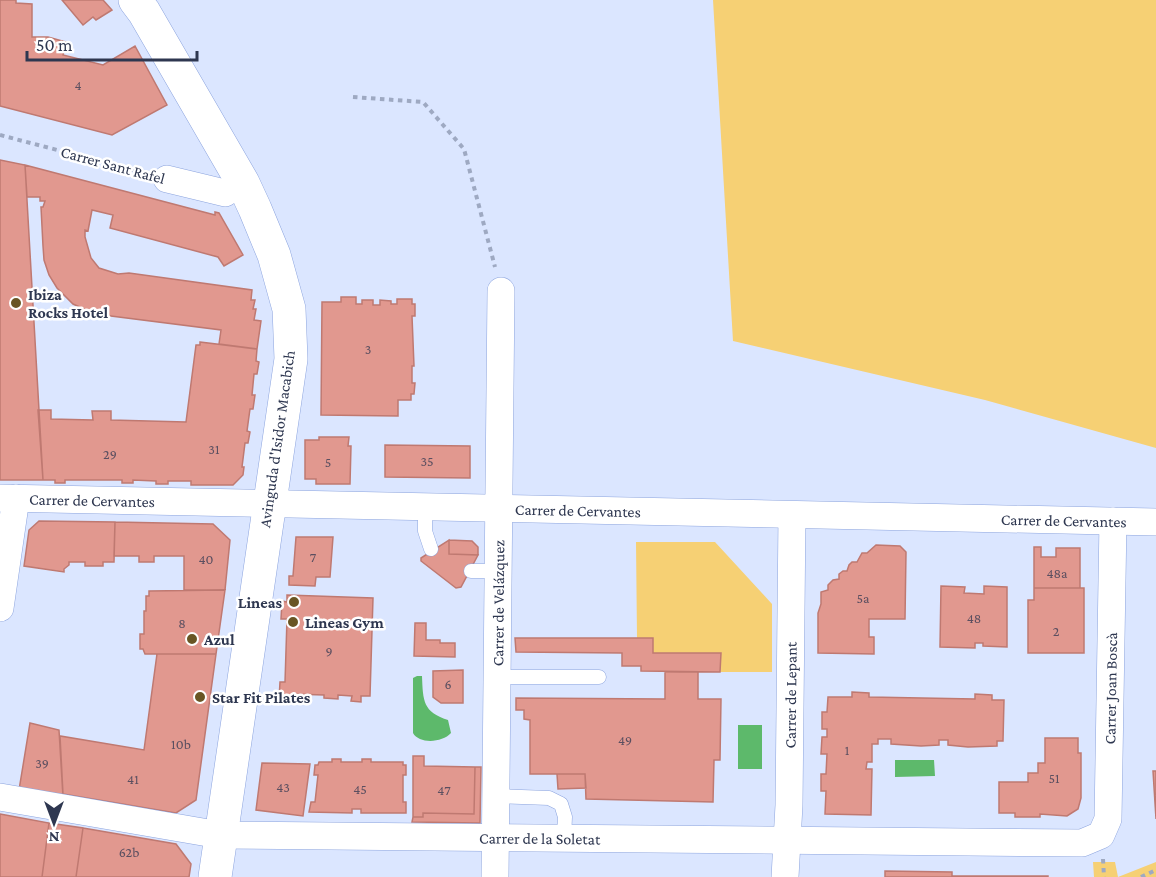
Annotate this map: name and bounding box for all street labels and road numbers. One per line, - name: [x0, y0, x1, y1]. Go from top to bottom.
- street label: Carrer Sant Rafel: [59, 143, 167, 187]
- street label: Avinguda d'Isidor Macabich: [256, 349, 299, 529]
- street label: Carrer de Cervantes: [29, 490, 155, 510]
- street label: Carrer de Cervantes: [515, 500, 641, 520]
- street label: Carrer de Cervantes: [1001, 510, 1127, 530]
- street label: Carrer de Velázquez: [489, 540, 508, 666]
- street label: Carrer Joan Boscà: [1101, 632, 1120, 745]
- street label: Carrer de Lepant: [781, 641, 800, 749]
- street label: Carrer de la Soletat: [479, 829, 601, 847]

